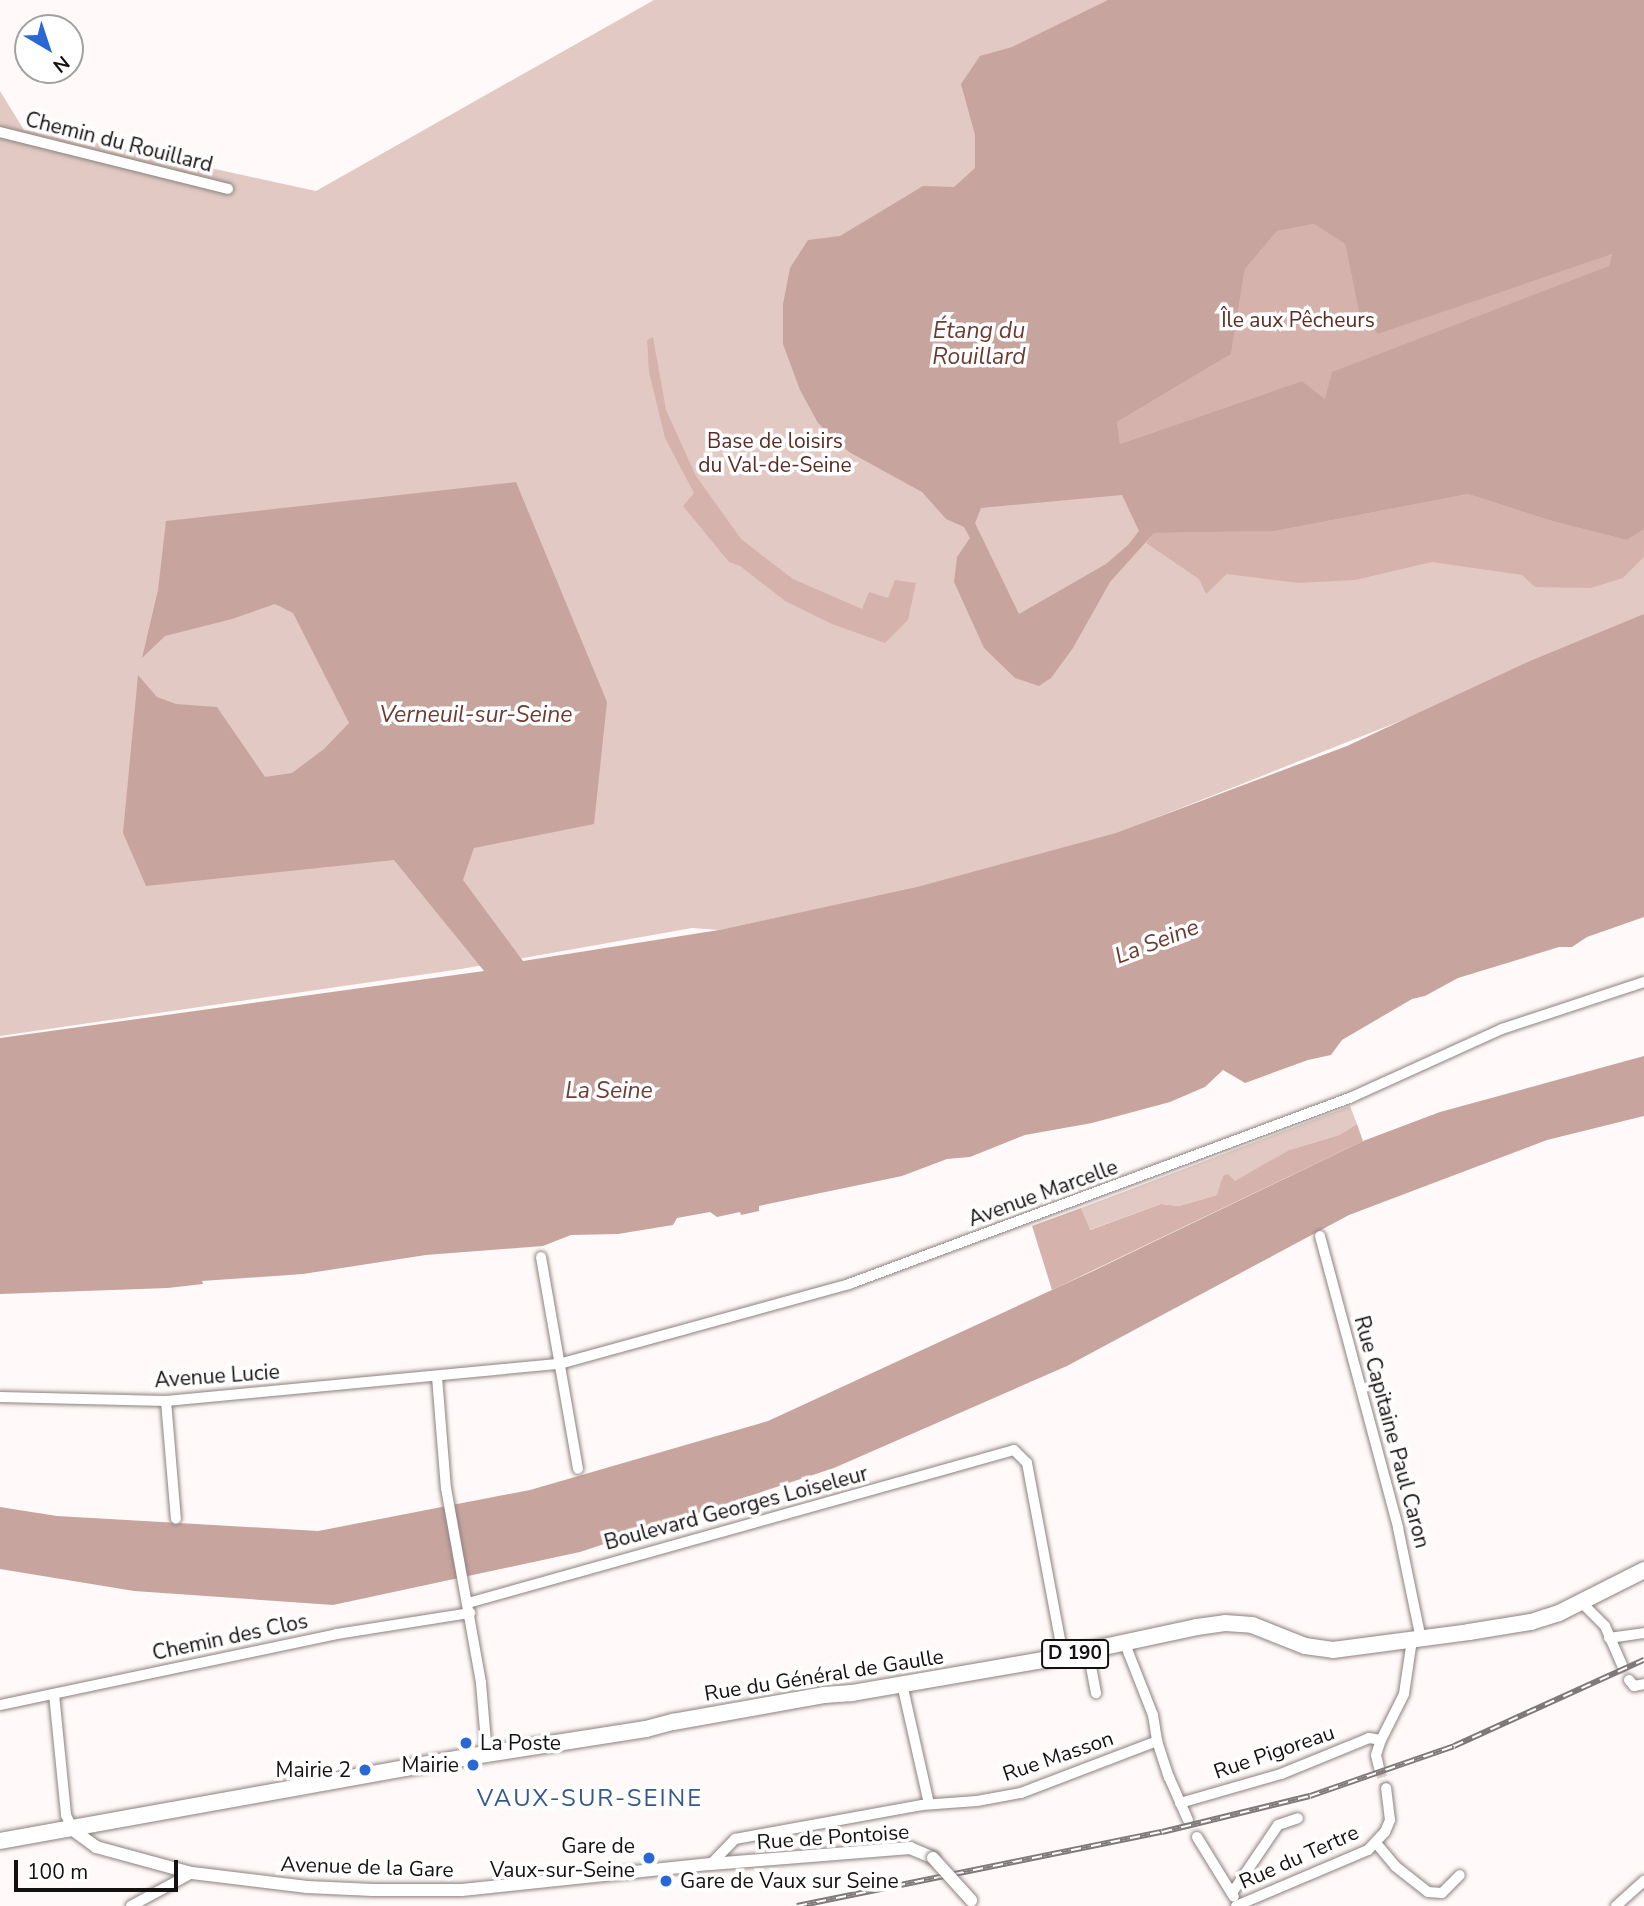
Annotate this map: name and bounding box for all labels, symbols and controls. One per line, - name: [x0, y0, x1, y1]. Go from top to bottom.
- north arrow: [14, 14, 84, 84]
- text: N: [47, 49, 75, 78]
- street label: Chemin du Rouillard: [23, 107, 215, 177]
- park label: Île aux Pêcheurs: [1221, 307, 1375, 333]
- water label: Étang du Rouillard: [932, 317, 1026, 371]
- park label: Base de loisirs du Val-de-Seine: [698, 428, 852, 478]
- water label: Verneuil-sur-Seine: [380, 701, 572, 729]
- water label: La Seine: [1111, 913, 1203, 971]
- water label: La Seine: [565, 1077, 653, 1105]
- street label: Avenue Marcelle: [965, 1154, 1121, 1232]
- street label: Rue Capitaine Paul Caron: [1349, 1313, 1435, 1551]
- street label: Avenue Lucie: [153, 1359, 281, 1393]
- street label: Boulevard Georges Loiseleur: [602, 1461, 870, 1555]
- street label: Chemin des Clos: [150, 1608, 310, 1666]
- road number: D 190: [1040, 1638, 1110, 1670]
- street label: Rue du Général de Gaulle: [703, 1644, 945, 1706]
- street label: Rue Pigoreau: [1210, 1720, 1338, 1784]
- street label: Rue Masson: [999, 1725, 1117, 1787]
- place label: La Poste: [480, 1730, 561, 1756]
- marker: La Poste: [458, 1735, 474, 1751]
- place label: Mairie: [401, 1752, 459, 1778]
- place label: Mairie 2: [275, 1757, 351, 1783]
- marker: Mairie: [465, 1757, 481, 1773]
- marker: Mairie 2: [357, 1762, 373, 1778]
- district label: VAUX-SUR-SEINE: [478, 1785, 702, 1813]
- street label: Rue de Pontoise: [756, 1819, 910, 1855]
- street label: Rue du Tertre: [1235, 1819, 1363, 1895]
- place label: Gare de Vaux-sur-Seine: [490, 1833, 635, 1883]
- scale bar: [18, 1846, 182, 1890]
- marker: Gare de Vaux-sur-Seine: [641, 1850, 657, 1866]
- street label: Avenue de la Gare: [280, 1851, 454, 1883]
- text: 100 m: [27, 1858, 88, 1886]
- place label: Gare de Vaux sur Seine: [680, 1868, 899, 1894]
- marker: Gare de Vaux sur Seine: [658, 1873, 674, 1889]

